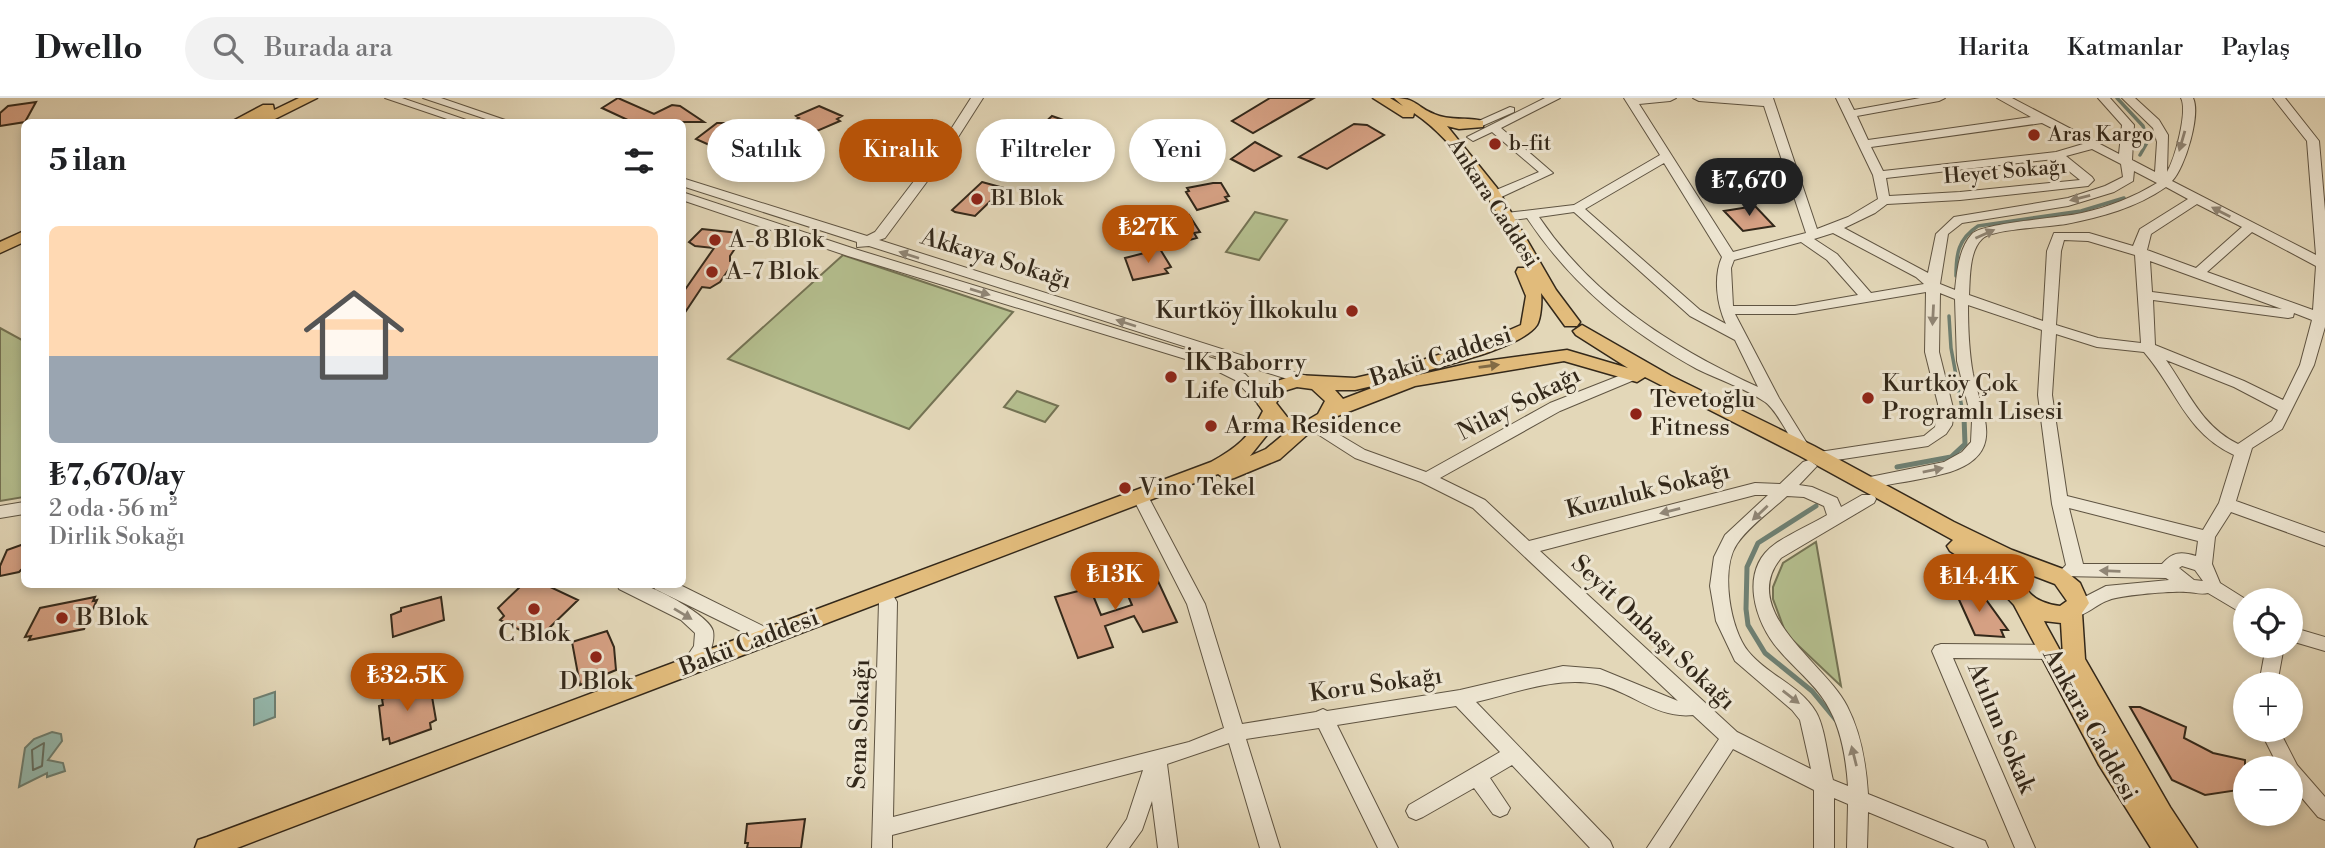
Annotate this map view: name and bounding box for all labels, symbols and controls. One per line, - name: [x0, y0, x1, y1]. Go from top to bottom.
- search box: [185, 17, 675, 80]
- text: Dwello: [35, 28, 143, 69]
- icon: search: [209, 29, 247, 67]
- text: Burada ara: [265, 32, 393, 64]
- text: Harita: [1959, 33, 2029, 63]
- text: Katmanlar: [2067, 33, 2183, 63]
- text: Paylaş: [2221, 33, 2290, 63]
- chip: Satılık: [707, 119, 825, 182]
- chip: Kiralık: [839, 119, 962, 182]
- chip: Filtreler: [976, 119, 1115, 182]
- chip: Yeni: [1129, 119, 1226, 182]
- place label: Aras Kargo: [2047, 122, 2154, 148]
- marker: Aras Kargo: [2026, 127, 2042, 143]
- place label: b-fit: [1509, 131, 1552, 157]
- one-way arrow: [2177, 131, 2187, 152]
- street label: Ankara Caddesi: [1441, 133, 1544, 273]
- marker: b-fit: [1487, 136, 1503, 152]
- text: 5 ilan: [49, 142, 127, 180]
- icon: filters: [620, 142, 658, 180]
- street label: Heyet Sokağı: [1942, 154, 2068, 190]
- pin: ₺7,670: [1692, 158, 1806, 218]
- text: ₺7,670: [1711, 167, 1787, 195]
- place label: B1 Blok: [990, 186, 1064, 212]
- marker: B1 Blok: [969, 191, 985, 207]
- one-way arrow: [2069, 193, 2091, 204]
- pin: ₺27K: [1107, 206, 1189, 265]
- one-way arrow: [2210, 206, 2230, 218]
- text: ₺27K: [1118, 214, 1178, 242]
- street label: Akkaya Sokağı: [916, 222, 1075, 296]
- place label: A-8 Blok: [728, 225, 826, 255]
- one-way arrow: [1975, 228, 1995, 240]
- marker: A-8 Blok: [707, 232, 723, 248]
- one-way arrow: [898, 249, 919, 260]
- place label: A-7 Blok: [725, 257, 820, 287]
- marker: A-7 Blok: [704, 264, 720, 280]
- icon: home: [291, 272, 417, 398]
- one-way arrow: [970, 288, 991, 298]
- place label: Kurtköy İlkokulu: [1155, 295, 1338, 326]
- marker: Kurtköy İlkokulu: [1344, 303, 1360, 319]
- one-way arrow: [1927, 304, 1938, 326]
- one-way arrow: [1115, 318, 1136, 328]
- street label: Bakü Caddesi: [1365, 320, 1516, 394]
- place label: İK Baborry Life Club: [1185, 347, 1307, 406]
- street label: Nilay Sokağı: [1452, 360, 1586, 448]
- one-way arrow: [1478, 360, 1500, 371]
- marker: İK Baborry Life Club: [1163, 369, 1179, 385]
- place label: Kurtköy Çok Programlı Lisesi: [1882, 369, 2063, 427]
- place label: Tevetoğlu Fitness: [1650, 385, 1756, 443]
- marker: Kurtköy Çok Programlı Lisesi: [1860, 390, 1876, 406]
- marker: Tevetoğlu Fitness: [1628, 406, 1644, 422]
- place label: Arma Residence: [1224, 411, 1402, 441]
- marker: Arma Residence: [1203, 418, 1219, 434]
- street label: Kuzuluk Sokağı: [1563, 456, 1733, 526]
- text: ₺7,670/ay: [49, 457, 185, 495]
- one-way arrow: [1922, 464, 1944, 475]
- place label: Vino Tekel: [1138, 473, 1255, 503]
- marker: Vino Tekel: [1117, 480, 1133, 496]
- text: 2 oda · 56 m²: [49, 495, 177, 523]
- one-way arrow: [1752, 504, 1769, 520]
- one-way arrow: [1659, 506, 1681, 517]
- text: Dirlik Sokağı: [49, 523, 185, 551]
- street label: Seyit Onbaşı Sokağı: [1564, 549, 1742, 717]
- pin: ₺13K: [1074, 552, 1156, 612]
- pin: ₺14.4K: [1922, 554, 2036, 614]
- text: ₺13K: [1087, 561, 1143, 589]
- text: ₺14.4K: [1939, 563, 2019, 591]
- one-way arrow: [2099, 565, 2121, 577]
- map controls: [2233, 588, 2303, 826]
- button: locate: [2233, 588, 2303, 658]
- marker: C Blok: [526, 601, 542, 617]
- place label: B Blok: [75, 603, 149, 633]
- street label: Bakü Caddesi: [674, 603, 823, 684]
- one-way arrow: [673, 607, 692, 620]
- marker: B Blok: [54, 610, 70, 626]
- place label: C Blok: [498, 619, 571, 649]
- street label: Ankara Caddesi: [2035, 643, 2144, 807]
- marker: D Blok: [588, 649, 604, 665]
- pin: ₺32.5K: [350, 654, 464, 713]
- street label: Atılım Sokak: [1960, 657, 2043, 799]
- street label: Sena Sokağı: [843, 658, 877, 790]
- street label: Koru Sokağı: [1308, 661, 1444, 709]
- text: ₺32.5K: [367, 662, 447, 690]
- place label: D Blok: [559, 667, 634, 697]
- button: +: [2233, 672, 2303, 742]
- one-way arrow: [1781, 690, 1799, 705]
- one-way arrow: [1848, 745, 1859, 767]
- button: −: [2233, 756, 2303, 826]

